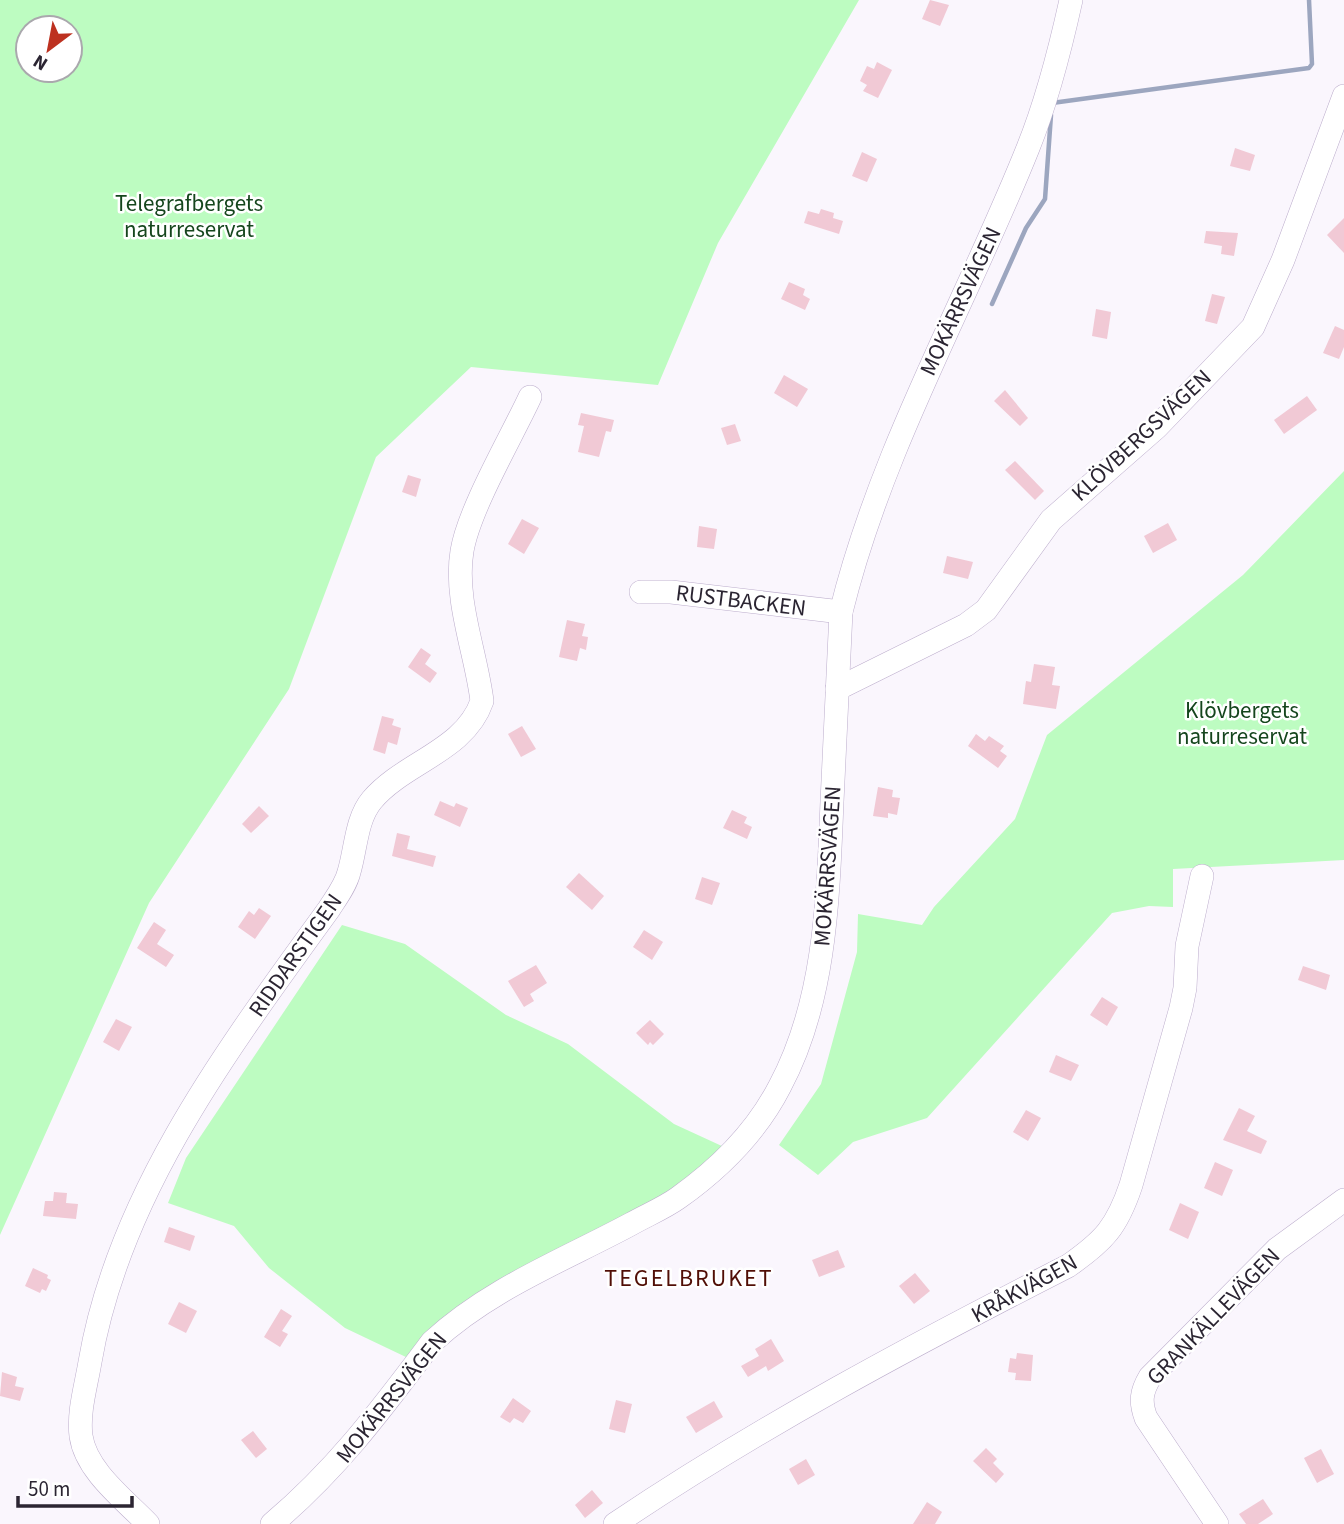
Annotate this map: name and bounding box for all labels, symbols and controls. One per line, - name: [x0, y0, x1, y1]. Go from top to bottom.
- north arrow: [14, 14, 84, 84]
- text: N: [28, 47, 53, 77]
- park label: Telegrafbergets naturreservat: [115, 187, 263, 246]
- street label: MOKÄRRSVÄGEN: [912, 221, 1009, 381]
- street label: KLÖVBERGSVÄGEN: [1064, 362, 1219, 509]
- street label: RUSTBACKEN: [674, 576, 808, 625]
- park label: Klövbergets naturreservat: [1177, 694, 1307, 753]
- street label: MOKÄRRSVÄGEN: [805, 785, 850, 947]
- street label: RIDDARSTIGEN: [241, 887, 350, 1024]
- street label: GRANKÄLLEVÄGEN: [1139, 1240, 1288, 1392]
- street label: KRÅKVÄGEN: [965, 1246, 1083, 1331]
- district label: TEGELBRUKET: [604, 1261, 774, 1296]
- street label: MOKÄRRSVÄGEN: [328, 1324, 455, 1470]
- scale bar: [18, 1464, 131, 1508]
- text: 50 m: [28, 1474, 70, 1504]

